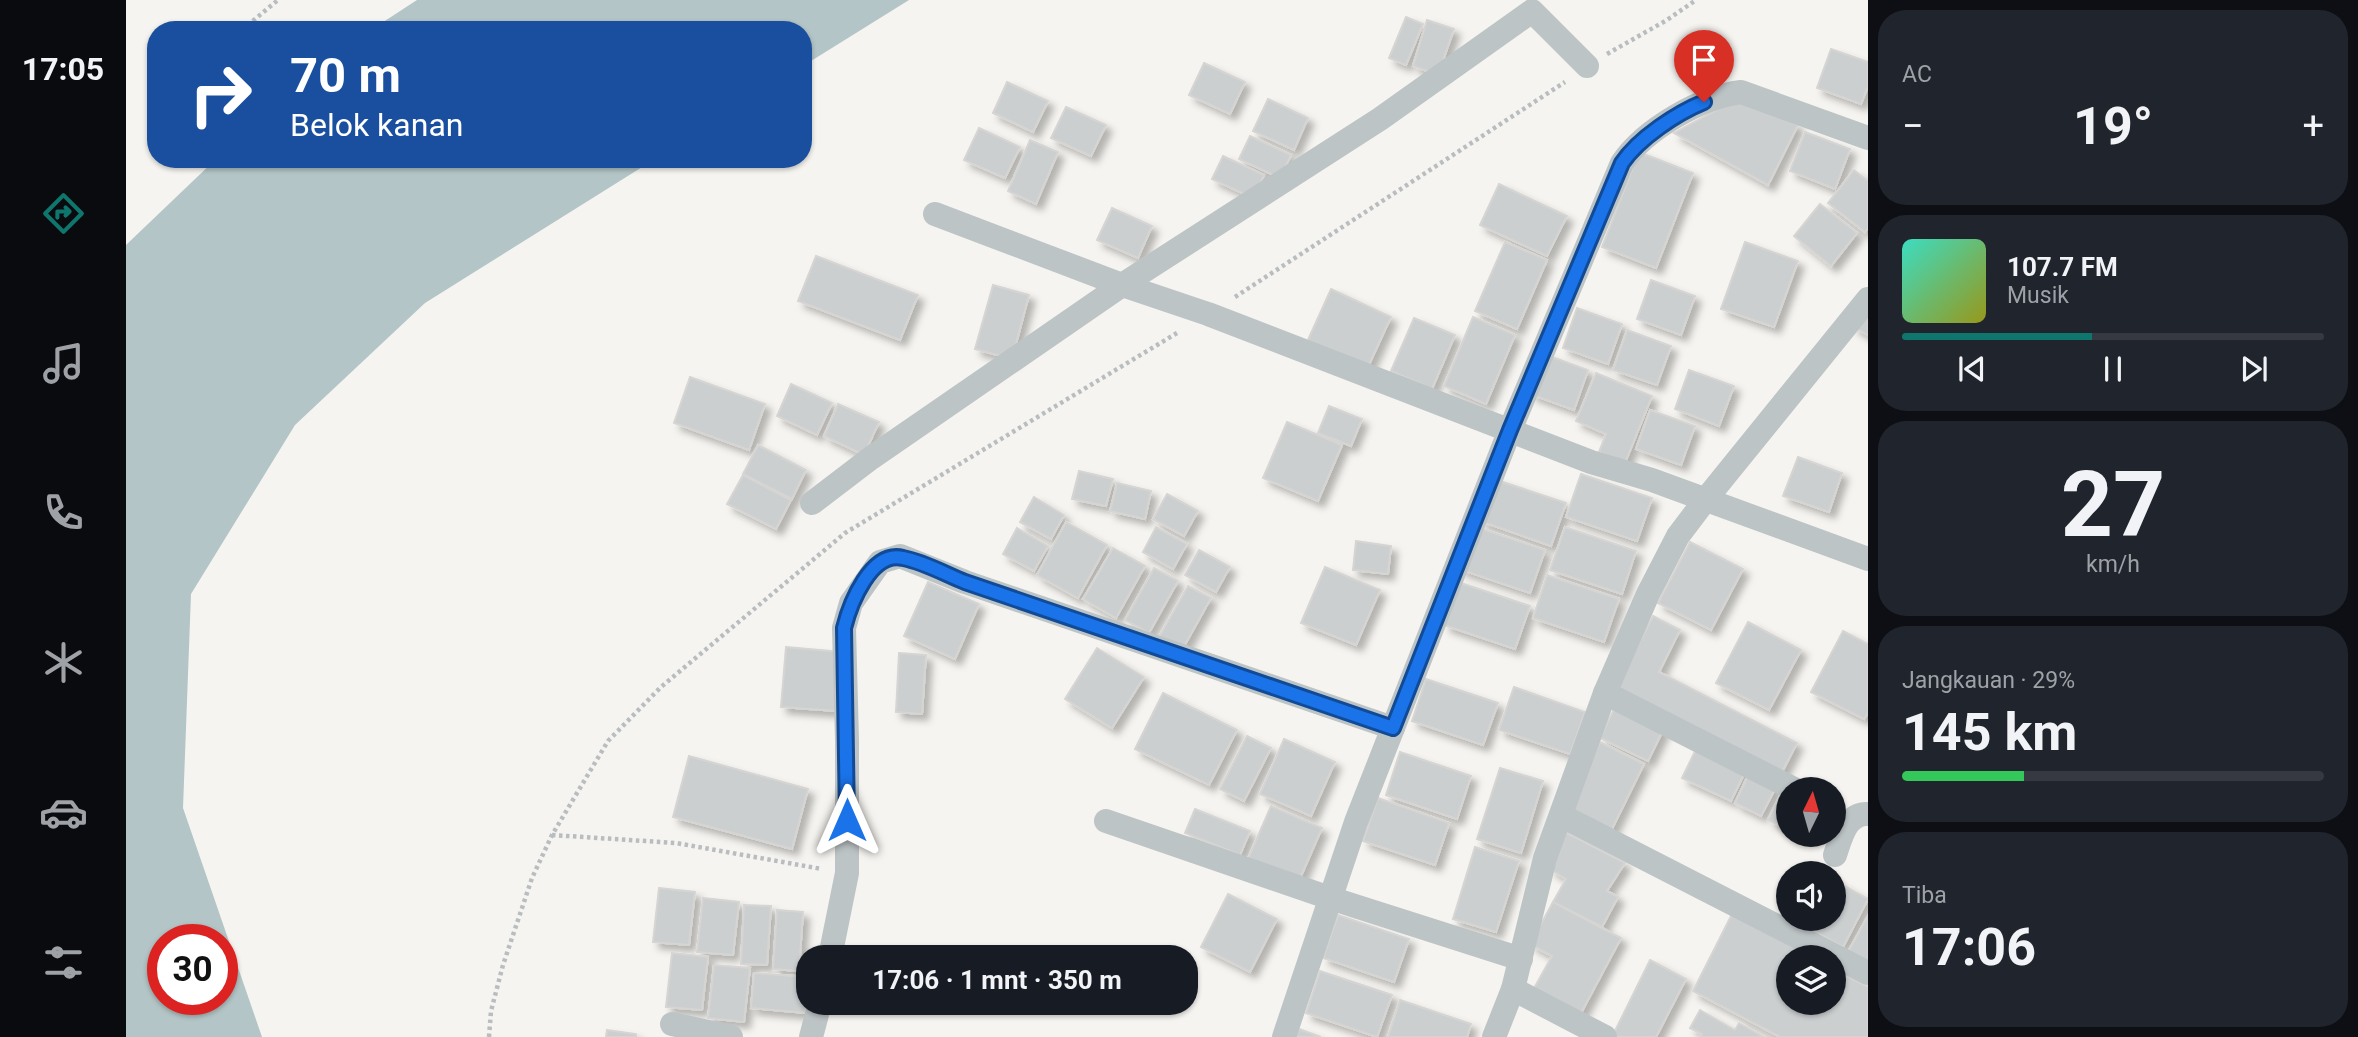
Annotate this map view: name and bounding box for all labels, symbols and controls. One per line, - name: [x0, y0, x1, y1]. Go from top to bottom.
- pin: [1674, 30, 1734, 102]
- icon: arrive: [1685, 41, 1723, 79]
- text: 70 m: [290, 47, 401, 104]
- icon: right: [175, 49, 266, 140]
- text: 17:05: [22, 50, 104, 88]
- text: AC: [1902, 61, 1932, 88]
- text: 19°: [2073, 96, 2153, 157]
- text: −: [1902, 104, 1924, 148]
- text: +: [2302, 104, 2324, 148]
- text: Belok kanan: [290, 106, 463, 144]
- icon: directions: [39, 189, 88, 238]
- text: 107.7 FM: [2007, 252, 2118, 282]
- text: Musik: [2007, 282, 2069, 309]
- icon: music: [39, 339, 88, 388]
- icon: previous: [1953, 350, 1991, 388]
- icon: pause: [2094, 350, 2132, 388]
- icon: next: [2235, 350, 2273, 388]
- text: 27: [2061, 452, 2165, 558]
- icon: phone: [39, 488, 88, 537]
- text: km/h: [2086, 551, 2140, 578]
- icon: climate: [39, 638, 88, 687]
- text: Jangkauan · 29%: [1902, 667, 2075, 694]
- text: 145 km: [1902, 702, 2077, 763]
- north arrow: [1776, 777, 1846, 847]
- map controls: [1776, 777, 1846, 1015]
- position arrow: [810, 783, 884, 857]
- icon: car: [39, 788, 88, 837]
- button: sound: [1776, 861, 1846, 931]
- text: Tiba: [1902, 882, 1947, 909]
- text: 17:06: [1902, 917, 2036, 978]
- speed limit sign: 30: [147, 924, 238, 1015]
- icon: filters: [39, 938, 88, 987]
- button: layers: [1776, 945, 1846, 1015]
- text: 17:06 · 1 mnt · 350 m: [872, 965, 1122, 995]

